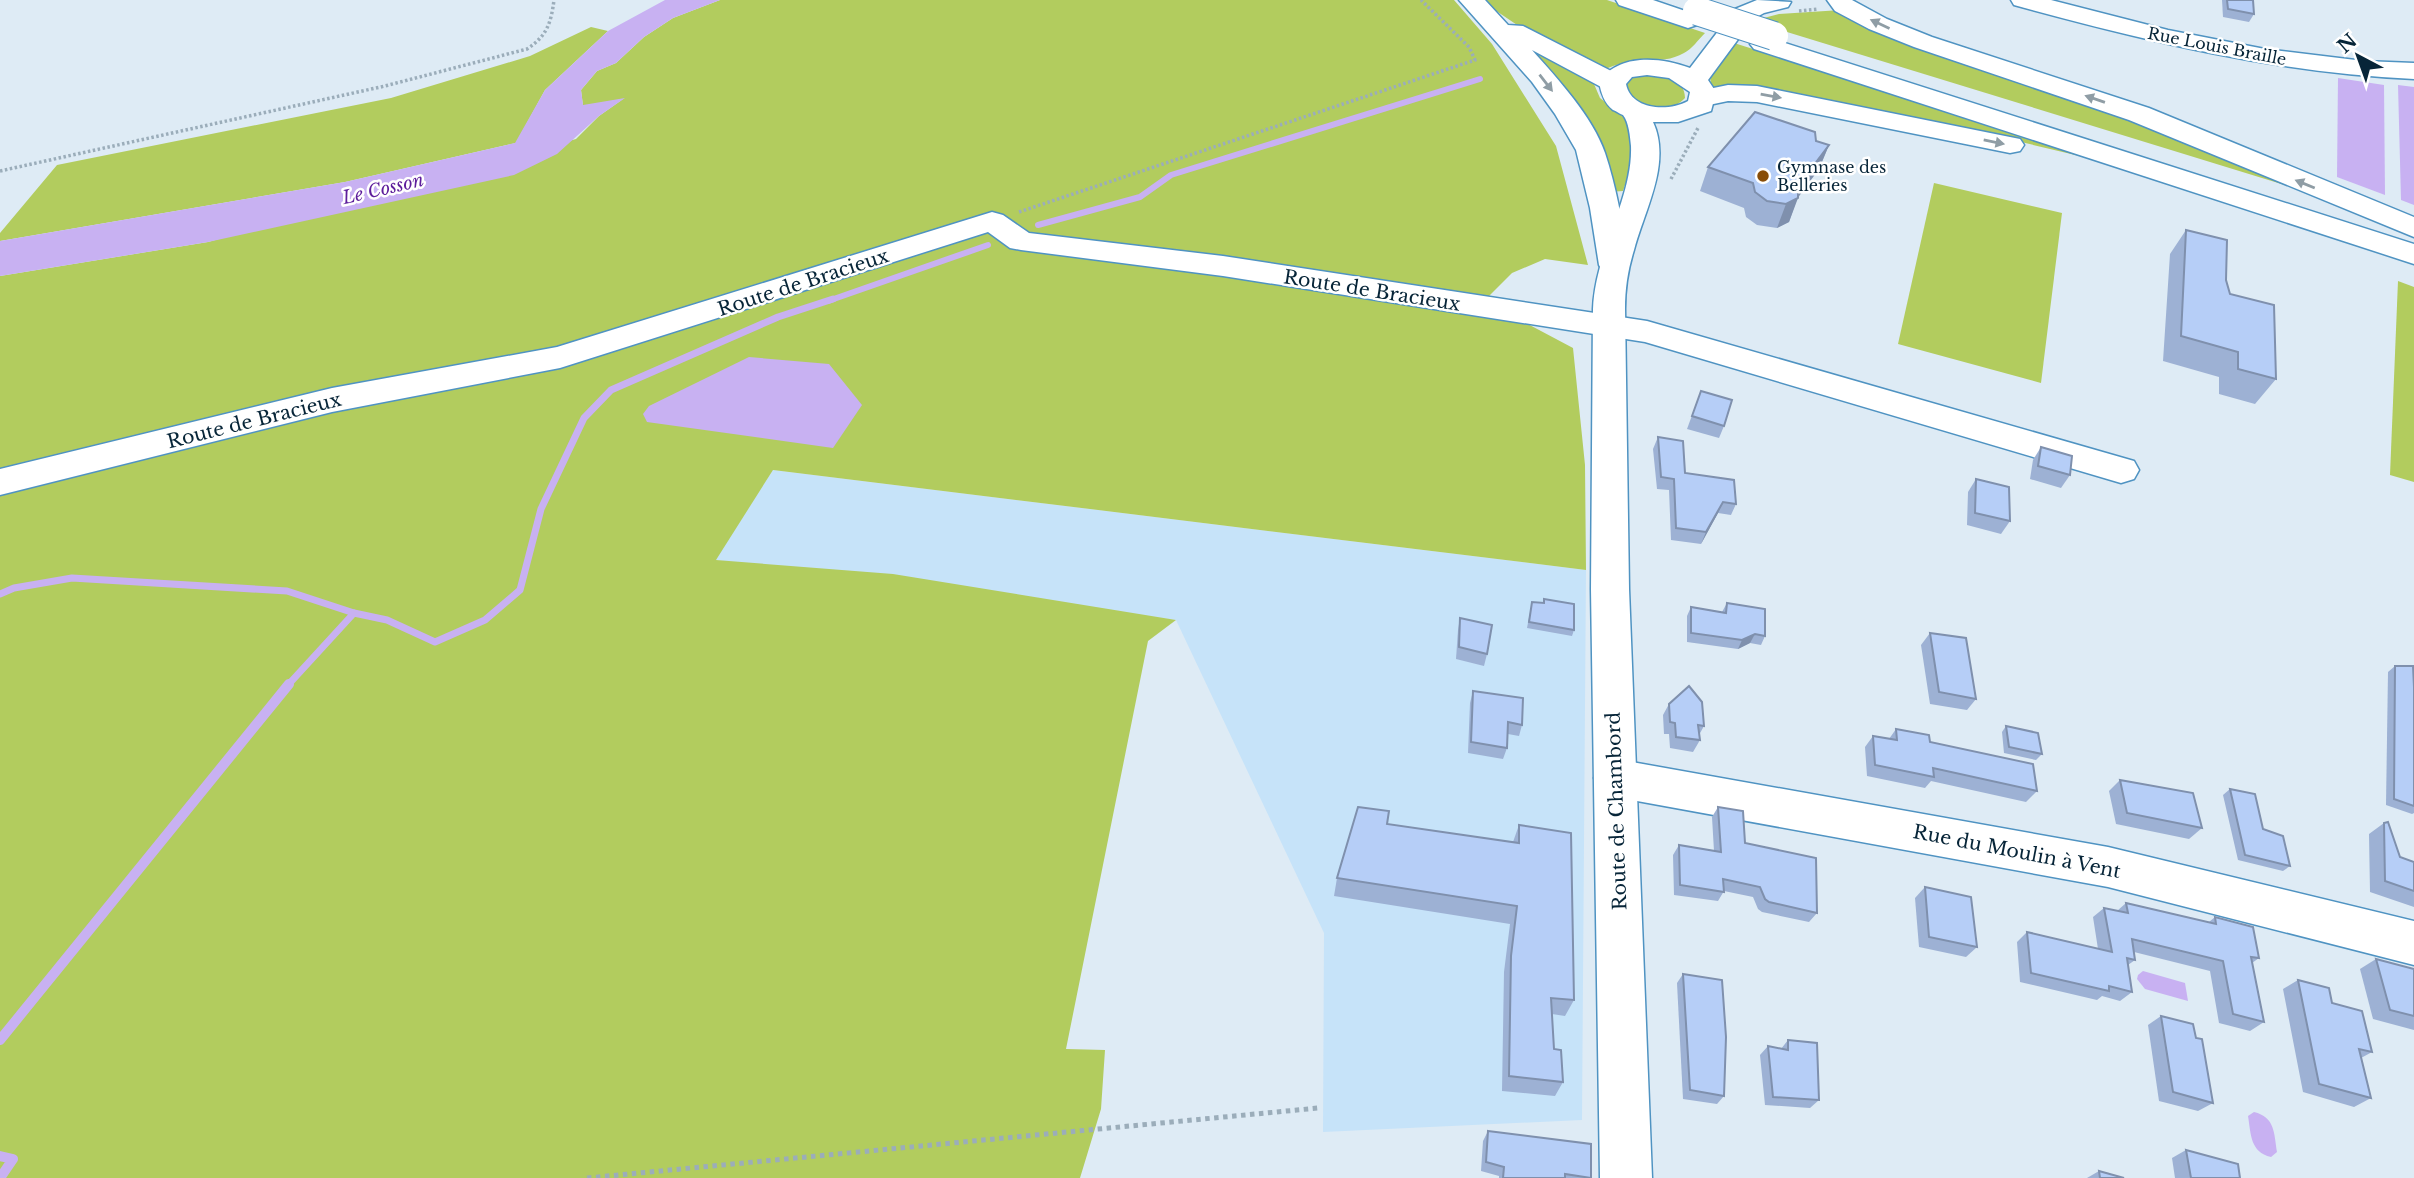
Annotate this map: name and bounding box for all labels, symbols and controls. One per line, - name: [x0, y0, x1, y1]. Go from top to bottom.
- one-way arrow: [1870, 18, 1890, 30]
- north arrow: [2323, 21, 2393, 91]
- street label: Rue Louis Braille: [2146, 23, 2288, 69]
- text: N: [2333, 29, 2362, 58]
- one-way arrow: [1538, 74, 1552, 92]
- one-way arrow: [1760, 91, 1782, 102]
- one-way arrow: [2084, 93, 2105, 104]
- one-way arrow: [1983, 137, 2005, 148]
- place label: Gymnase des Belleries: [1777, 157, 1886, 195]
- marker: Gymnase des Belleries: [1755, 168, 1771, 184]
- water label: Le Cosson: [339, 169, 426, 209]
- one-way arrow: [2295, 178, 2316, 189]
- street label: Route de Bracieux: [715, 244, 892, 321]
- street label: Route de Bracieux: [1282, 265, 1462, 316]
- street label: Route de Bracieux: [165, 388, 344, 453]
- street label: Route de Chambord: [1602, 711, 1631, 911]
- street label: Rue du Moulin à Vent: [1911, 820, 2123, 883]

